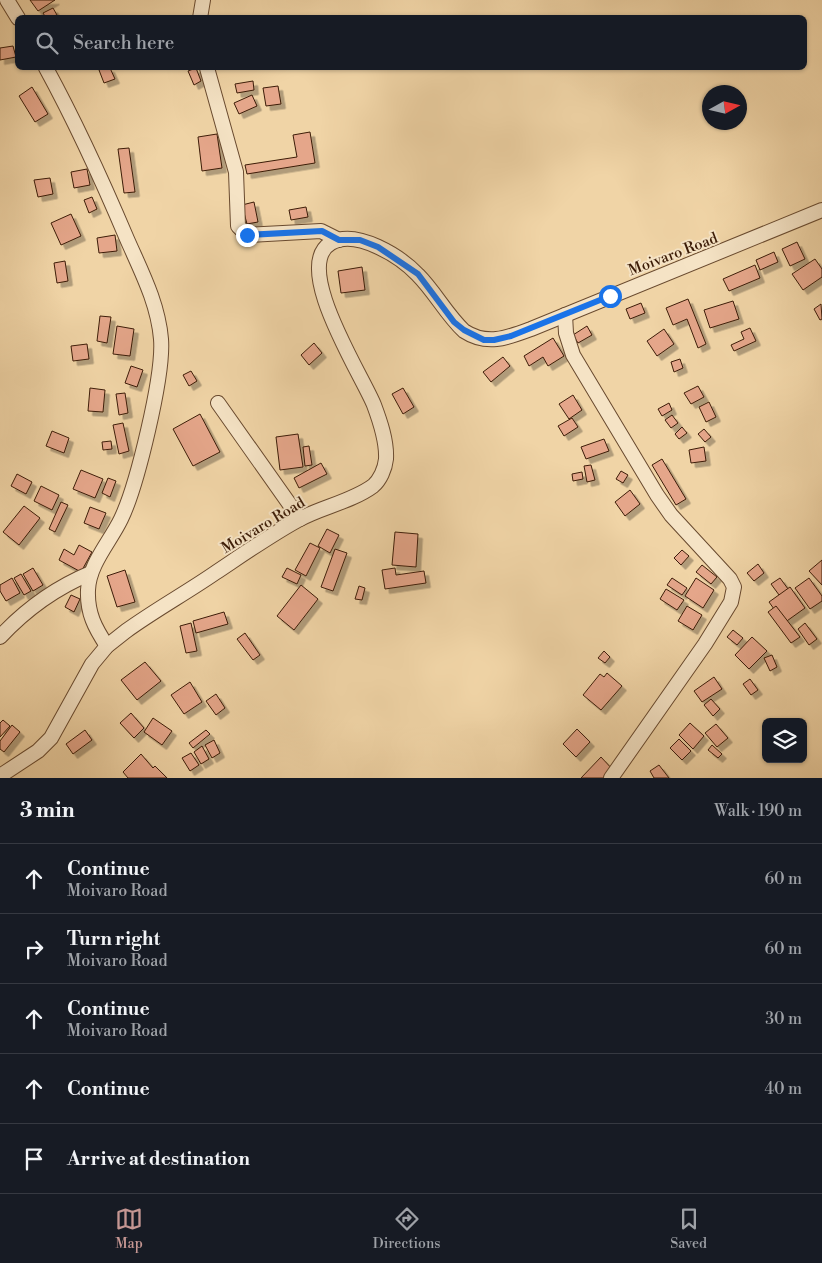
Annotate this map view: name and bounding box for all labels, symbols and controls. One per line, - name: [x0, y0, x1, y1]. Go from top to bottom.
- search box: [15, 15, 807, 70]
- icon: search: [33, 29, 61, 57]
- text: Search here: [73, 31, 174, 55]
- north arrow: [702, 85, 747, 130]
- route end: [236, 224, 259, 247]
- street label: Moivaro Road: [626, 229, 721, 280]
- route start: [599, 285, 622, 308]
- street label: Moivaro Road: [218, 493, 309, 558]
- map controls: [762, 718, 807, 763]
- button: layers: [762, 718, 807, 763]
- text: 3 min: [20, 798, 75, 824]
- text: Walk · 190 m: [714, 801, 802, 821]
- text: Continue: [67, 857, 150, 881]
- icon: ahead: [20, 865, 48, 893]
- text: 60 m: [764, 869, 802, 889]
- text: Moivaro Road: [67, 881, 168, 901]
- text: Turn right: [67, 927, 160, 951]
- icon: right: [20, 935, 48, 963]
- text: 60 m: [764, 939, 802, 959]
- text: Moivaro Road: [67, 951, 168, 971]
- text: Continue: [67, 997, 150, 1021]
- icon: ahead: [20, 1005, 48, 1033]
- text: 30 m: [765, 1009, 802, 1029]
- text: Moivaro Road: [67, 1021, 168, 1041]
- icon: ahead: [20, 1075, 48, 1103]
- text: Continue: [67, 1077, 150, 1101]
- text: 40 m: [765, 1079, 802, 1099]
- icon: arrive: [20, 1145, 48, 1173]
- text: Arrive at destination: [67, 1147, 250, 1171]
- tab: Map: [115, 1205, 143, 1253]
- tab: Directions: [373, 1205, 440, 1253]
- tab: Saved: [670, 1205, 707, 1253]

